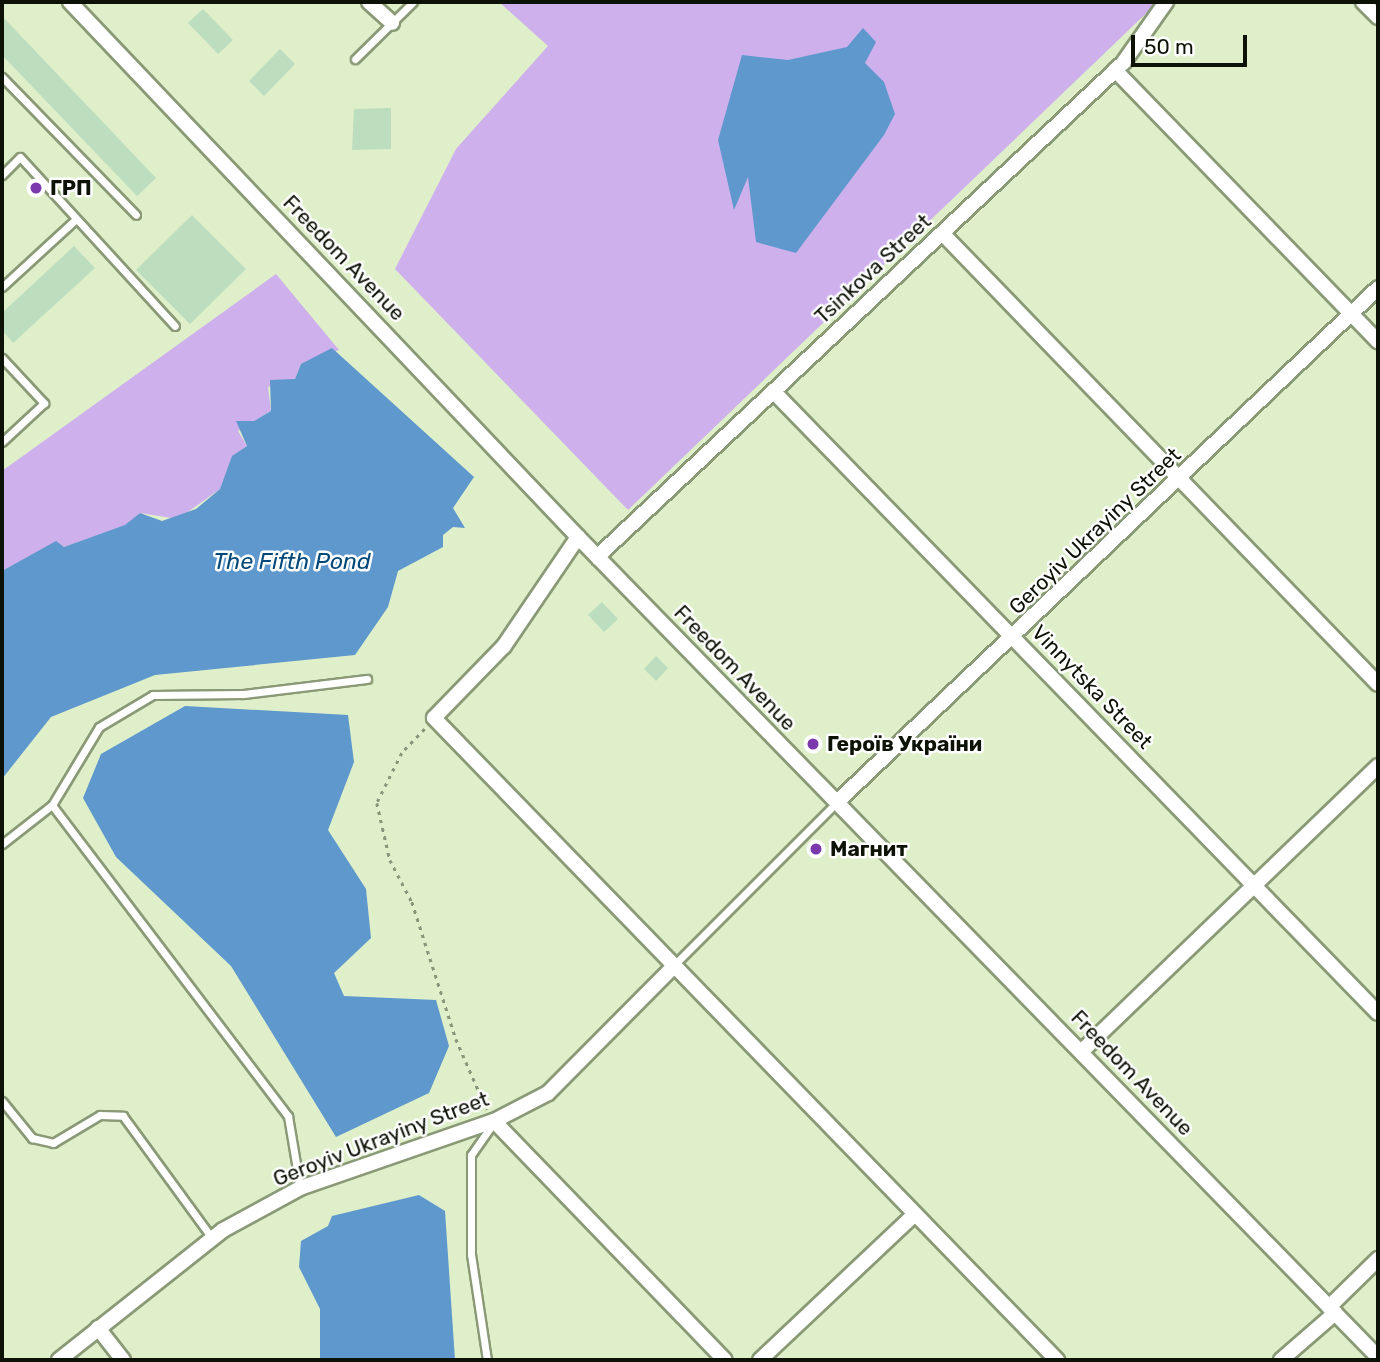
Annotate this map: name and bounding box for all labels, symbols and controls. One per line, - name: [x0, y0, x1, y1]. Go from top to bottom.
- scale bar: [1135, 21, 1250, 65]
- text: 50 m: [1144, 34, 1194, 59]
- place label: ГРП: [50, 175, 92, 201]
- marker: ГРП: [28, 180, 44, 196]
- street label: Freedom Avenue: [278, 190, 410, 326]
- street label: Tsinkova Street: [810, 209, 936, 329]
- street label: Geroyiv Ukrayiny Street: [1003, 442, 1187, 620]
- water label: The Fifth Pond: [213, 547, 371, 575]
- street label: Freedom Avenue: [669, 600, 801, 736]
- street label: Vinnytska Street: [1027, 620, 1157, 754]
- place label: Героїв України: [827, 731, 982, 757]
- marker: Героїв України: [805, 736, 821, 752]
- place label: Магнит: [830, 836, 908, 862]
- marker: Магнит: [808, 841, 824, 857]
- street label: Freedom Avenue: [1066, 1005, 1198, 1141]
- street label: Geroyiv Ukrayiny Street: [269, 1086, 493, 1192]

